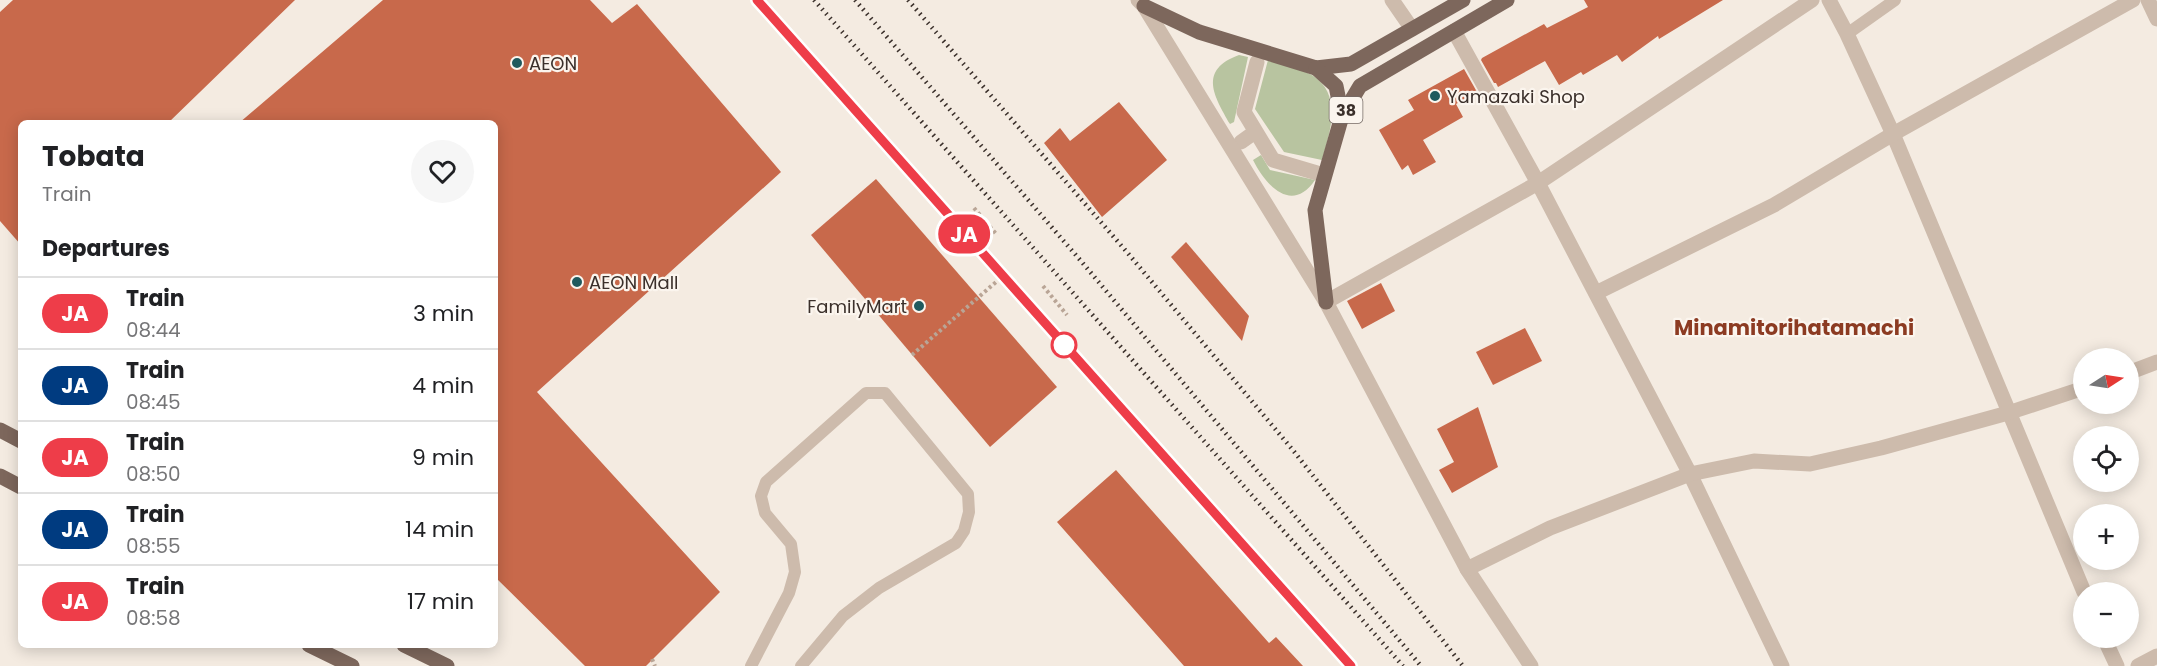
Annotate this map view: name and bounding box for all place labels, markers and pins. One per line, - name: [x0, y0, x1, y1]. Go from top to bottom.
- place label: AEON: [529, 51, 577, 76]
- marker: AEON: [510, 56, 524, 70]
- place label: Yamazaki Shop: [1447, 84, 1585, 109]
- marker: Yamazaki Shop: [1428, 89, 1442, 103]
- place label: AEON Mall: [589, 270, 679, 295]
- marker: AEON Mall: [570, 275, 584, 289]
- place label: FamilyMart: [807, 294, 907, 319]
- marker: FamilyMart: [912, 299, 926, 313]
- unlabelled marker: [1051, 332, 1077, 358]

